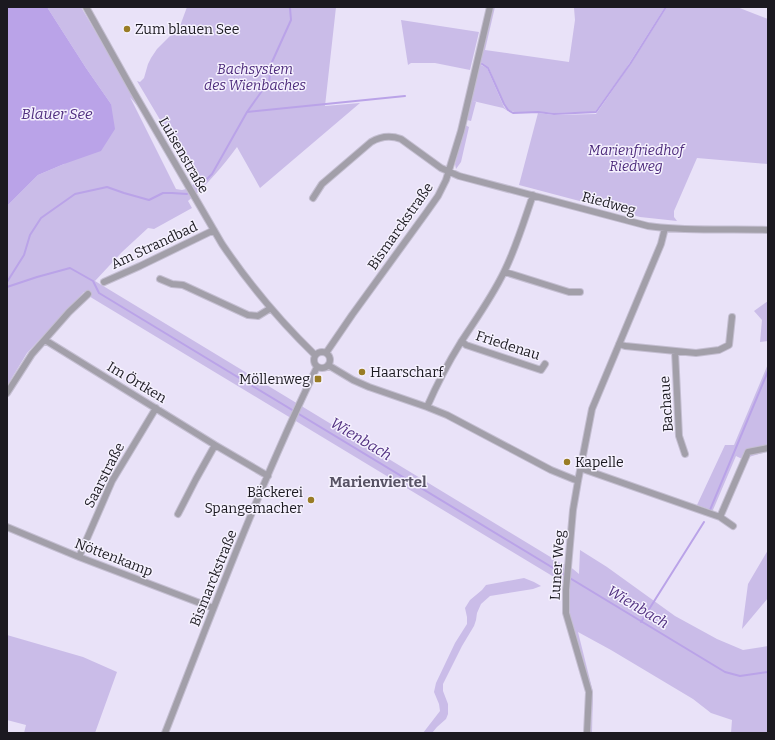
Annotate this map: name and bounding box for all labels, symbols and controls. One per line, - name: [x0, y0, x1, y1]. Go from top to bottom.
- place label: Zum blauen See: [135, 21, 239, 38]
- marker: Zum blauen See: [122, 24, 132, 34]
- park label: Bachsystem des Wienbaches: [204, 61, 306, 94]
- water label: Blauer See: [21, 105, 93, 123]
- street label: Luisenstraße: [155, 114, 212, 196]
- park label: Marienfriedhof Riedweg: [588, 142, 686, 175]
- street label: Bismarckstraße: [364, 179, 437, 273]
- street label: Riedweg: [580, 188, 638, 219]
- street label: Am Strandbad: [108, 218, 200, 273]
- street label: Friedenau: [474, 327, 542, 364]
- street label: Im Örtken: [104, 358, 170, 407]
- place label: Haarscharf: [370, 364, 444, 381]
- marker: Haarscharf: [357, 367, 367, 377]
- place label: Möllenweg: [239, 371, 310, 388]
- marker: Möllenweg: [313, 374, 323, 384]
- street label: Bachaue: [656, 375, 677, 432]
- water label: Wienbach: [327, 414, 395, 464]
- street label: Saarstraße: [81, 440, 128, 511]
- place label: Kapelle: [575, 454, 624, 471]
- marker: Kapelle: [562, 457, 572, 467]
- district label: Marienviertel: [329, 473, 427, 491]
- place label: Bäckerei Spangemacher: [204, 484, 303, 517]
- marker: Bäckerei Spangemacher: [306, 495, 316, 505]
- street label: Bismarckstraße: [186, 527, 241, 629]
- street label: Luner Weg: [547, 529, 568, 601]
- street label: Nöttenkamp: [72, 535, 155, 580]
- water label: Wienbach: [604, 582, 672, 632]

